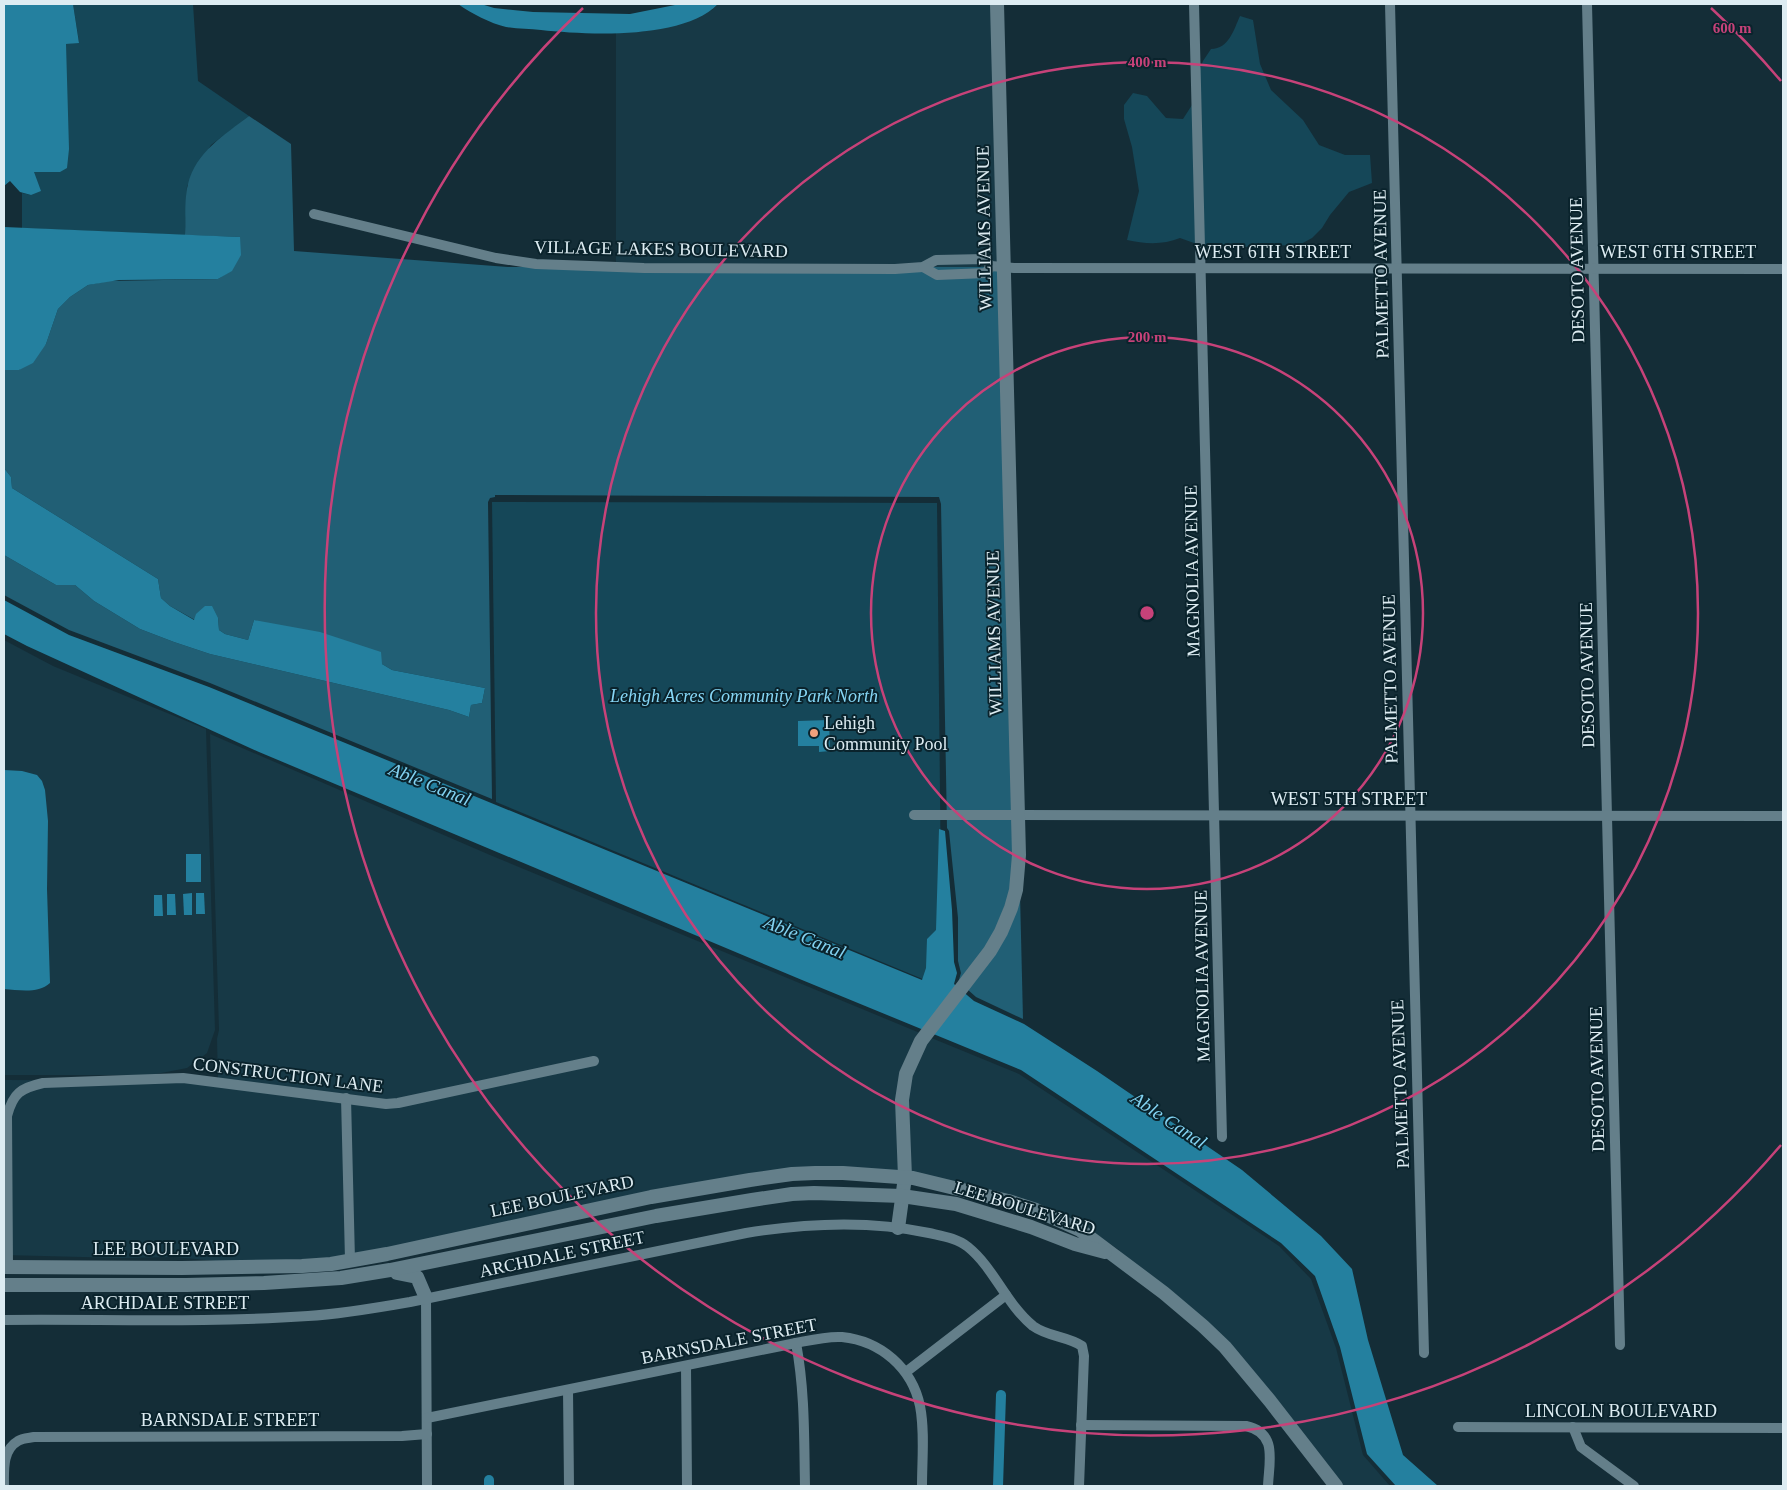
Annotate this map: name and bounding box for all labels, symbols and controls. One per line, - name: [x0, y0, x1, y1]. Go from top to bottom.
- text: 600 m: [1713, 20, 1752, 36]
- text: 400 m: [1128, 54, 1167, 70]
- street label: WILLIAMS AVENUE: [973, 145, 995, 311]
- street label: PALMETTO AVENUE: [1370, 189, 1392, 359]
- street label: DESOTO AVENUE: [1566, 197, 1588, 343]
- street label: VILLAGE LAKES BOULEVARD: [534, 237, 788, 261]
- street label: WEST 6TH STREET: [1195, 242, 1351, 262]
- street label: WEST 6TH STREET: [1600, 242, 1756, 262]
- text: 200 m: [1128, 329, 1167, 345]
- street label: MAGNOLIA AVENUE: [1180, 485, 1204, 657]
- street label: WILLIAMS AVENUE: [983, 550, 1005, 716]
- street label: PALMETTO AVENUE: [1379, 594, 1401, 764]
- street label: DESOTO AVENUE: [1576, 602, 1598, 748]
- centre of rings: [1138, 604, 1156, 622]
- park label: Lehigh Acres Community Park North: [609, 686, 878, 706]
- place label: Lehigh Community Pool: [824, 713, 948, 754]
- marker: Lehigh Community Pool: [808, 727, 820, 739]
- water label: Able Canal: [384, 757, 474, 810]
- street label: WEST 5TH STREET: [1271, 789, 1427, 809]
- street label: MAGNOLIA AVENUE: [1190, 890, 1214, 1062]
- water label: Able Canal: [759, 910, 849, 963]
- street label: PALMETTO AVENUE: [1387, 999, 1413, 1169]
- street label: DESOTO AVENUE: [1586, 1006, 1608, 1152]
- street label: CONSTRUCTION LANE: [192, 1053, 384, 1097]
- water label: Able Canal: [1126, 1086, 1211, 1153]
- street label: LEE BOULEVARD: [488, 1171, 636, 1221]
- street label: LEE BOULEVARD: [952, 1177, 1098, 1239]
- street label: ARCHDALE STREET: [478, 1227, 646, 1281]
- street label: LEE BOULEVARD: [93, 1239, 239, 1259]
- street label: ARCHDALE STREET: [81, 1293, 249, 1313]
- street label: BARNSDALE STREET: [639, 1314, 819, 1368]
- street label: LINCOLN BOULEVARD: [1525, 1401, 1717, 1421]
- street label: BARNSDALE STREET: [141, 1410, 319, 1430]

